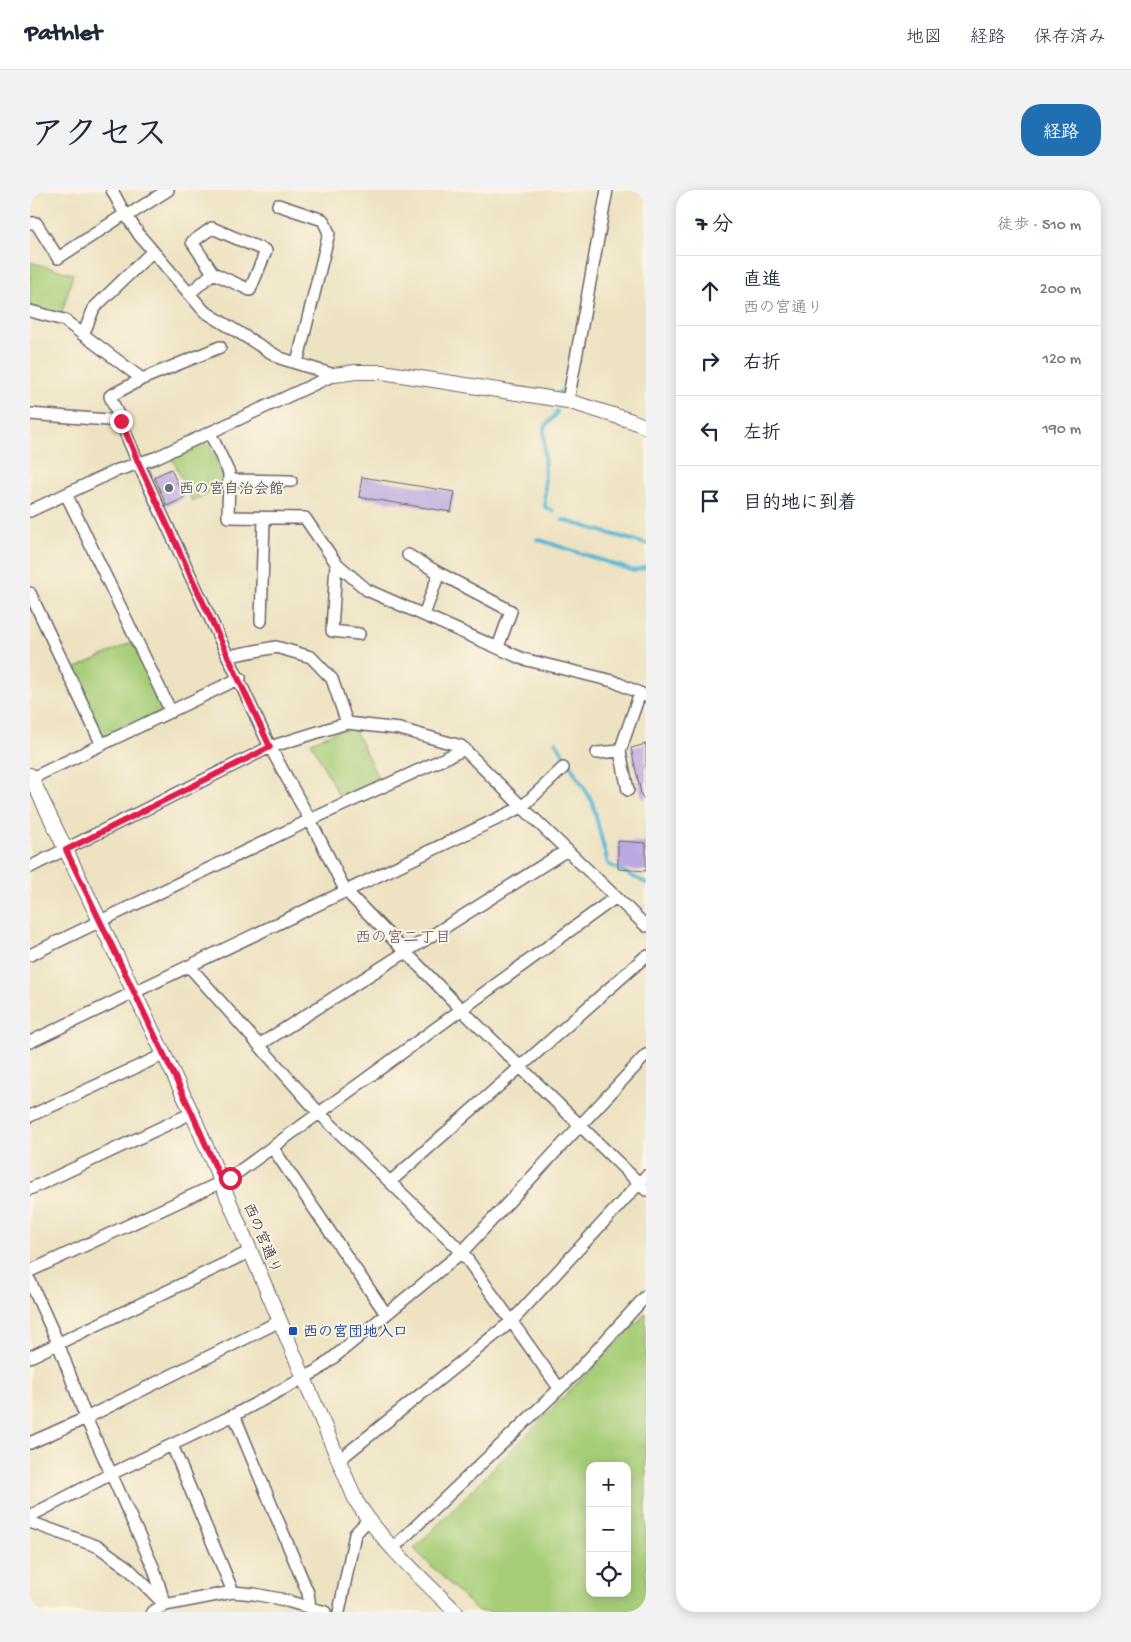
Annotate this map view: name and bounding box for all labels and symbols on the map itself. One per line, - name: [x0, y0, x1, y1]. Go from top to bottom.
- route end: [110, 410, 133, 433]
- place label: 西の宮自治会館: [179, 480, 284, 499]
- marker: 西の宮自治会館: [163, 482, 175, 494]
- district label: 西の宮二丁目: [355, 929, 451, 949]
- route start: [219, 1167, 242, 1190]
- street label: 西の宮通り: [238, 1200, 285, 1277]
- place label: 西の宮団地入口: [303, 1323, 408, 1342]
- marker: 西の宮団地入口: [287, 1325, 299, 1337]

